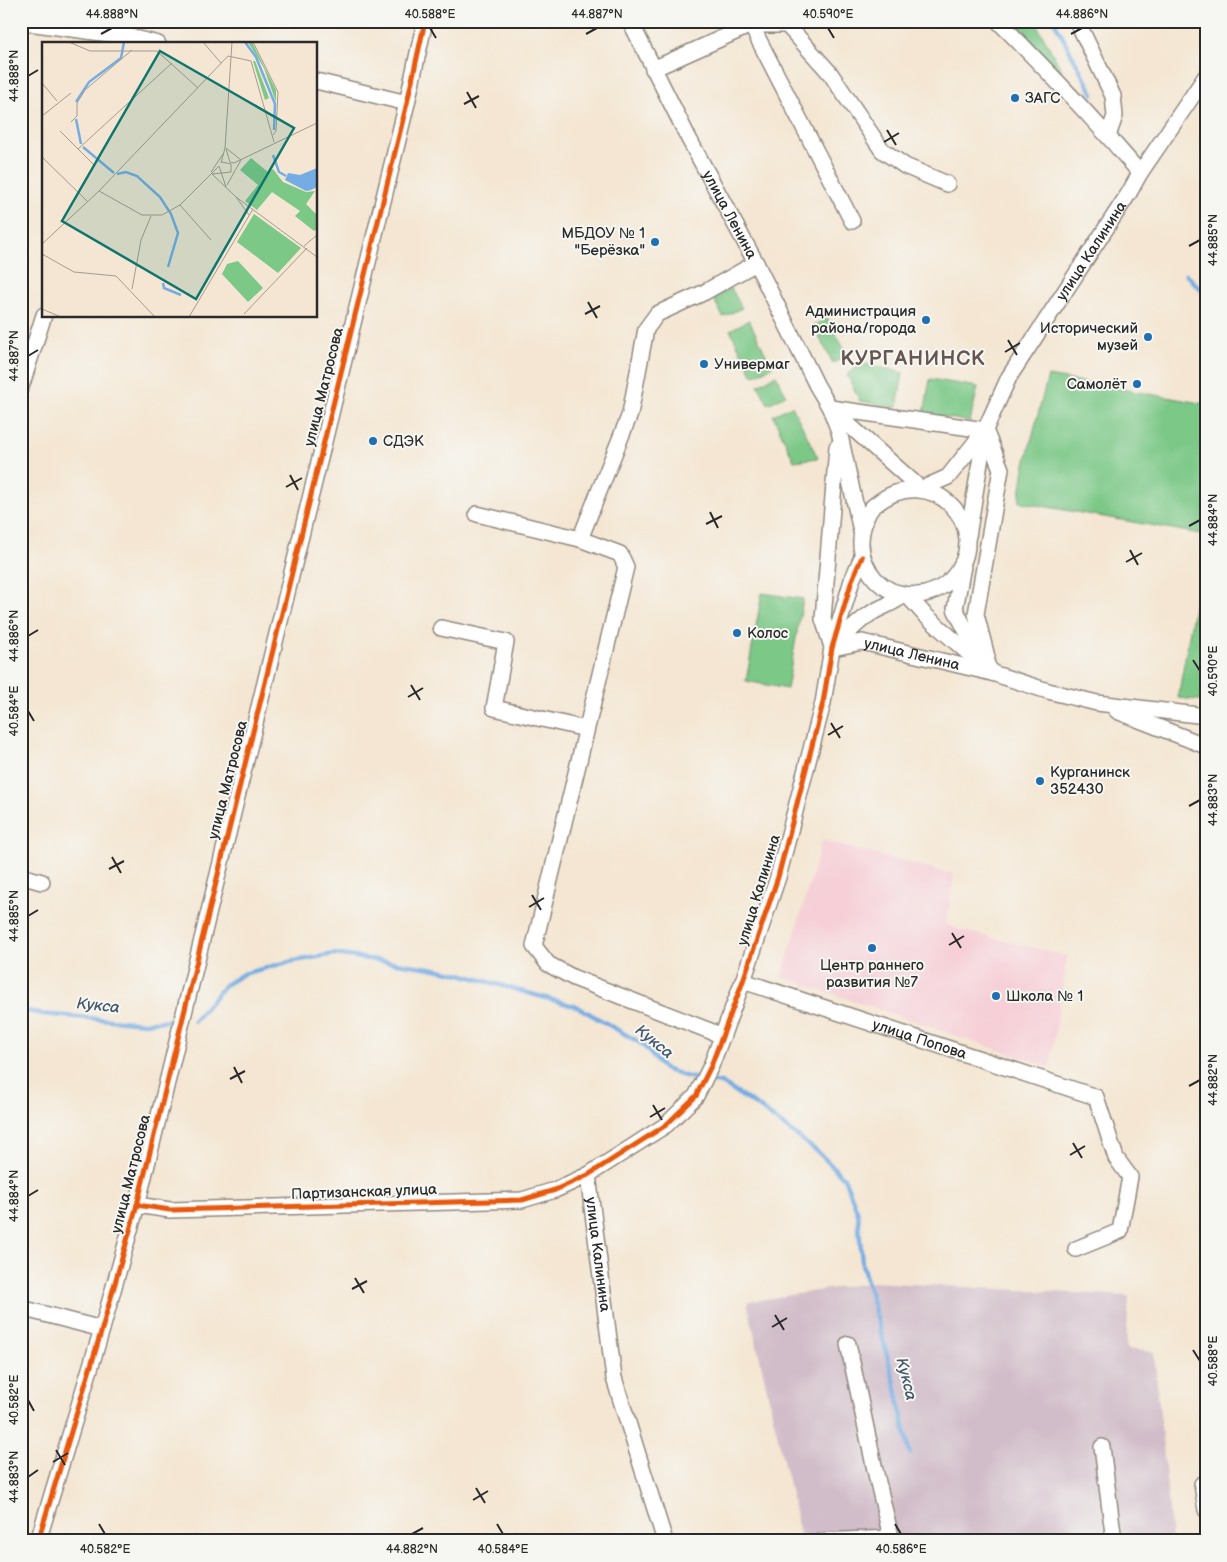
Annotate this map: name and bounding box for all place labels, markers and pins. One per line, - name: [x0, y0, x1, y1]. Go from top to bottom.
- place label: ЗАГС: [1025, 89, 1061, 108]
- marker: ЗАГС: [1009, 92, 1021, 104]
- place label: МБДОУ № 1 "Берёзка": [562, 224, 645, 260]
- marker: МБДОУ № 1 "Берёзка": [649, 236, 661, 248]
- place label: Администрация района/города: [804, 302, 916, 338]
- marker: Администрация района/города: [920, 314, 932, 326]
- place label: Исторический музей: [1040, 319, 1138, 355]
- marker: Исторический музей: [1142, 331, 1154, 343]
- place label: Универмаг: [714, 355, 790, 374]
- marker: Универмаг: [698, 358, 710, 370]
- place label: Самолёт: [1067, 375, 1127, 394]
- marker: Самолёт: [1131, 378, 1143, 390]
- place label: СДЭК: [383, 432, 424, 451]
- marker: СДЭК: [367, 435, 379, 447]
- place label: Колос: [747, 624, 789, 643]
- marker: Колос: [731, 627, 743, 639]
- place label: Курганинск 352430: [1050, 763, 1130, 799]
- marker: Курганинск 352430: [1034, 775, 1046, 787]
- marker: Центр раннего развития №7: [866, 942, 878, 954]
- place label: Центр раннего развития №7: [820, 956, 924, 992]
- place label: Школа № 1: [1006, 987, 1083, 1006]
- marker: Школа № 1: [990, 990, 1002, 1002]

